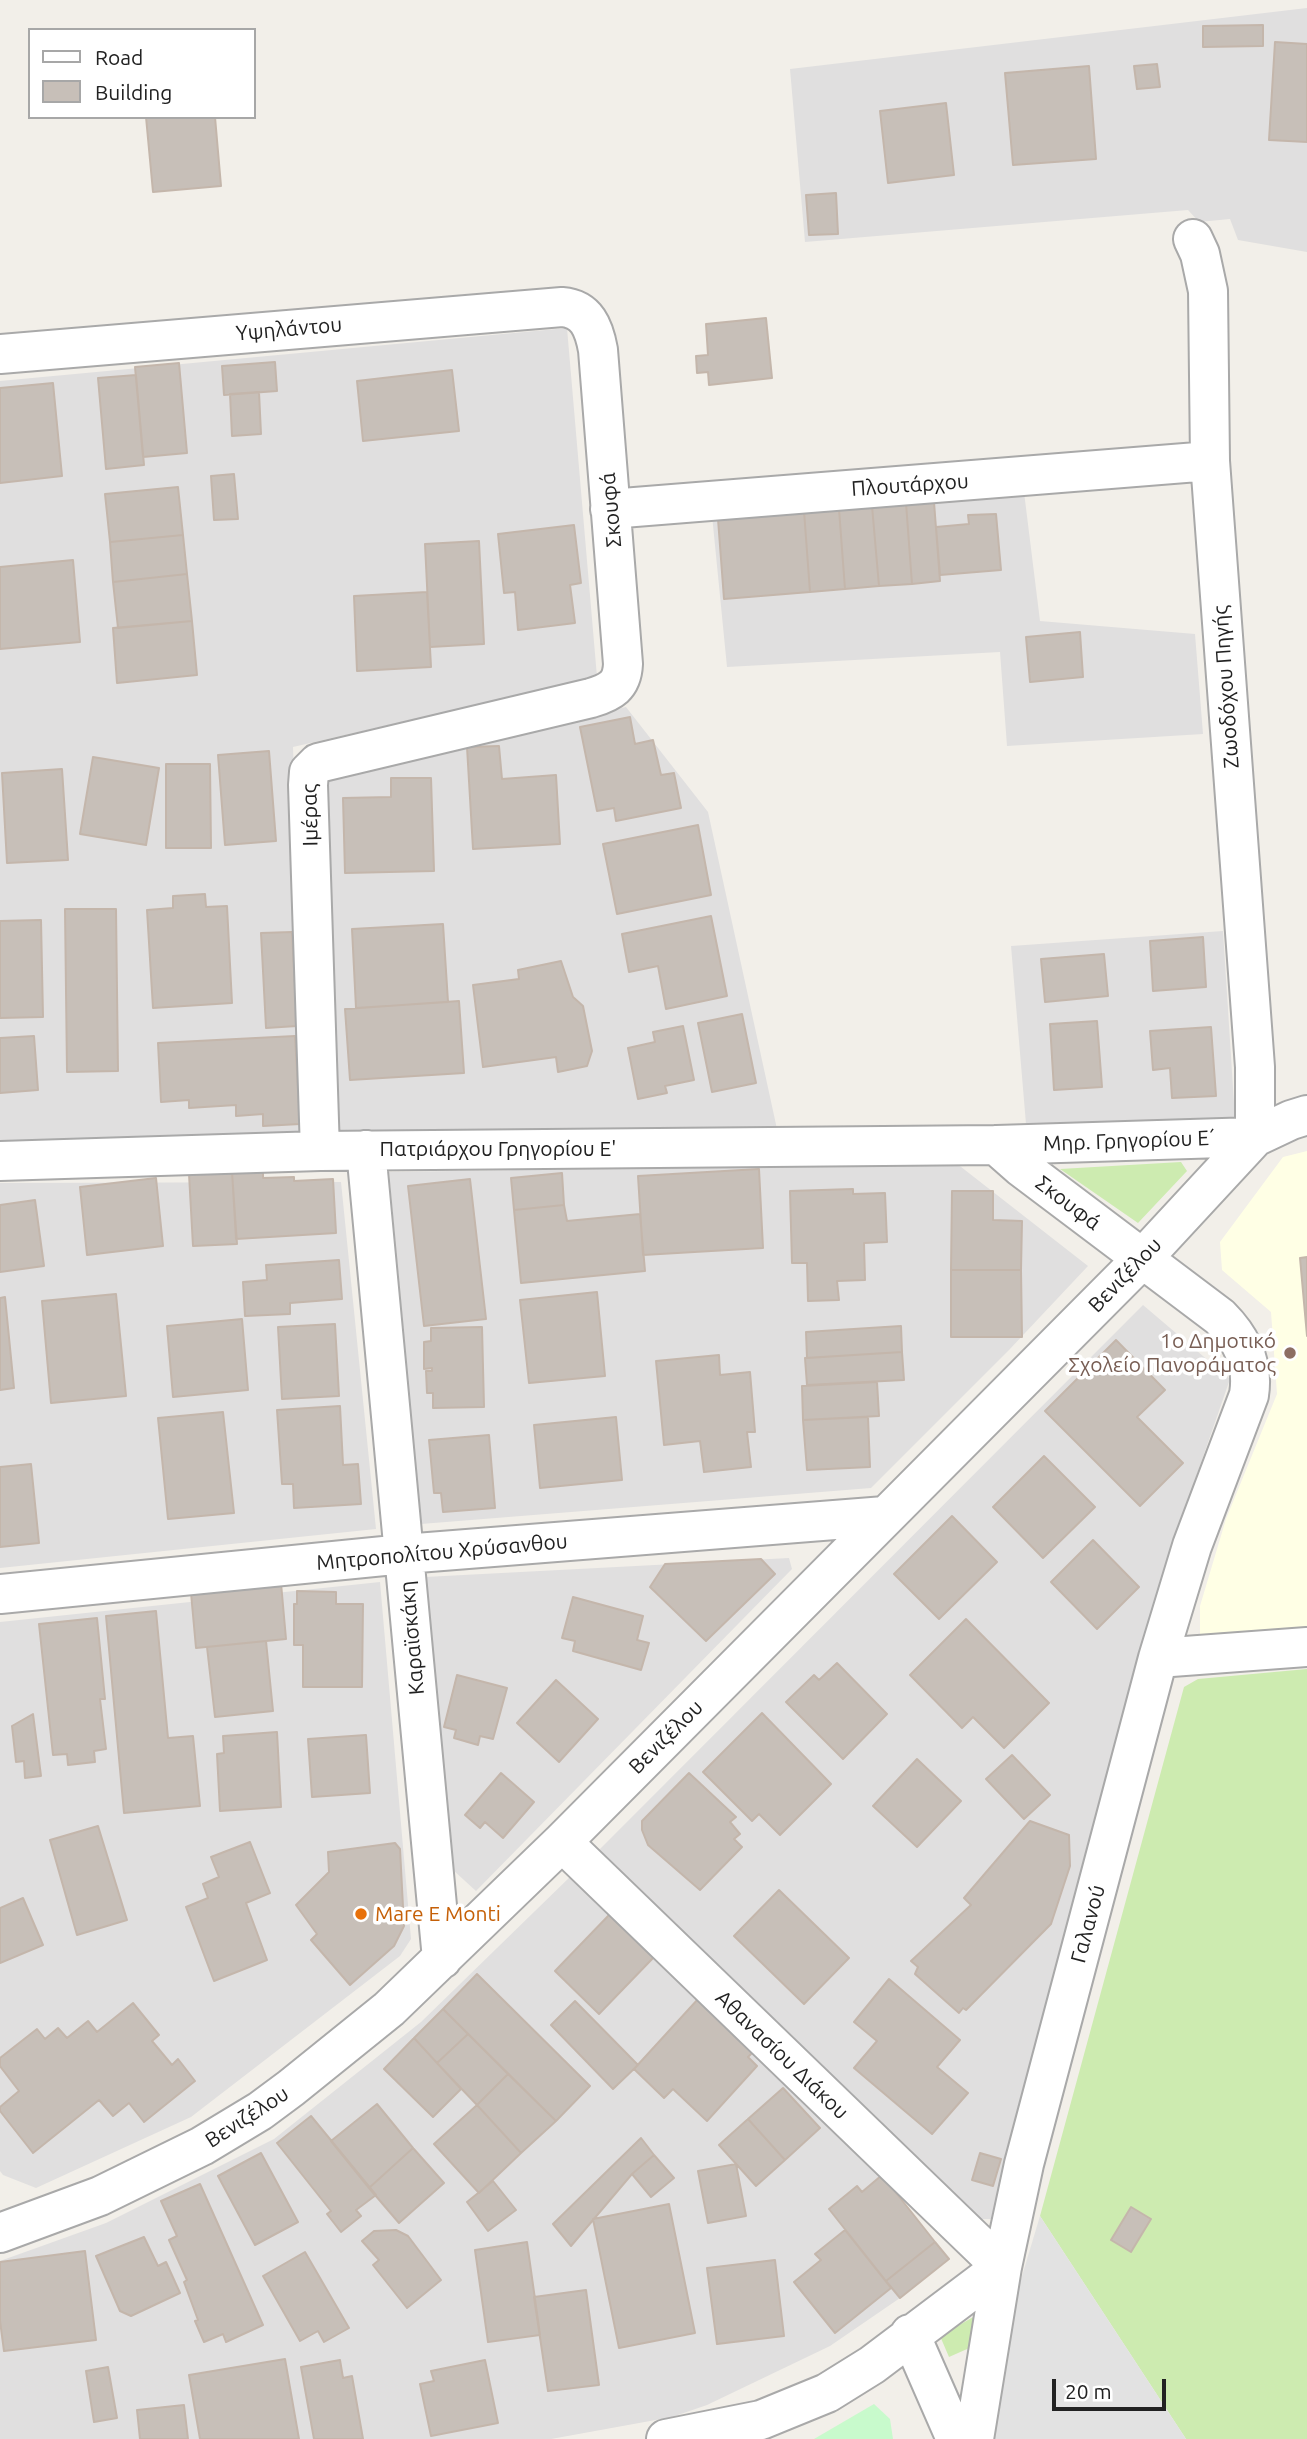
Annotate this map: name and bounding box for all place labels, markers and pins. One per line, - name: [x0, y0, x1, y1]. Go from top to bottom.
- place label: 1ο Δημοτικό Σχολείο Πανοράματος: [1068, 1328, 1276, 1378]
- marker: 1ο Δημοτικό Σχολείο Πανοράματος: [1282, 1345, 1298, 1361]
- place label: Mare E Monti: [375, 1901, 501, 1927]
- marker: Mare E Monti: [353, 1906, 369, 1922]

